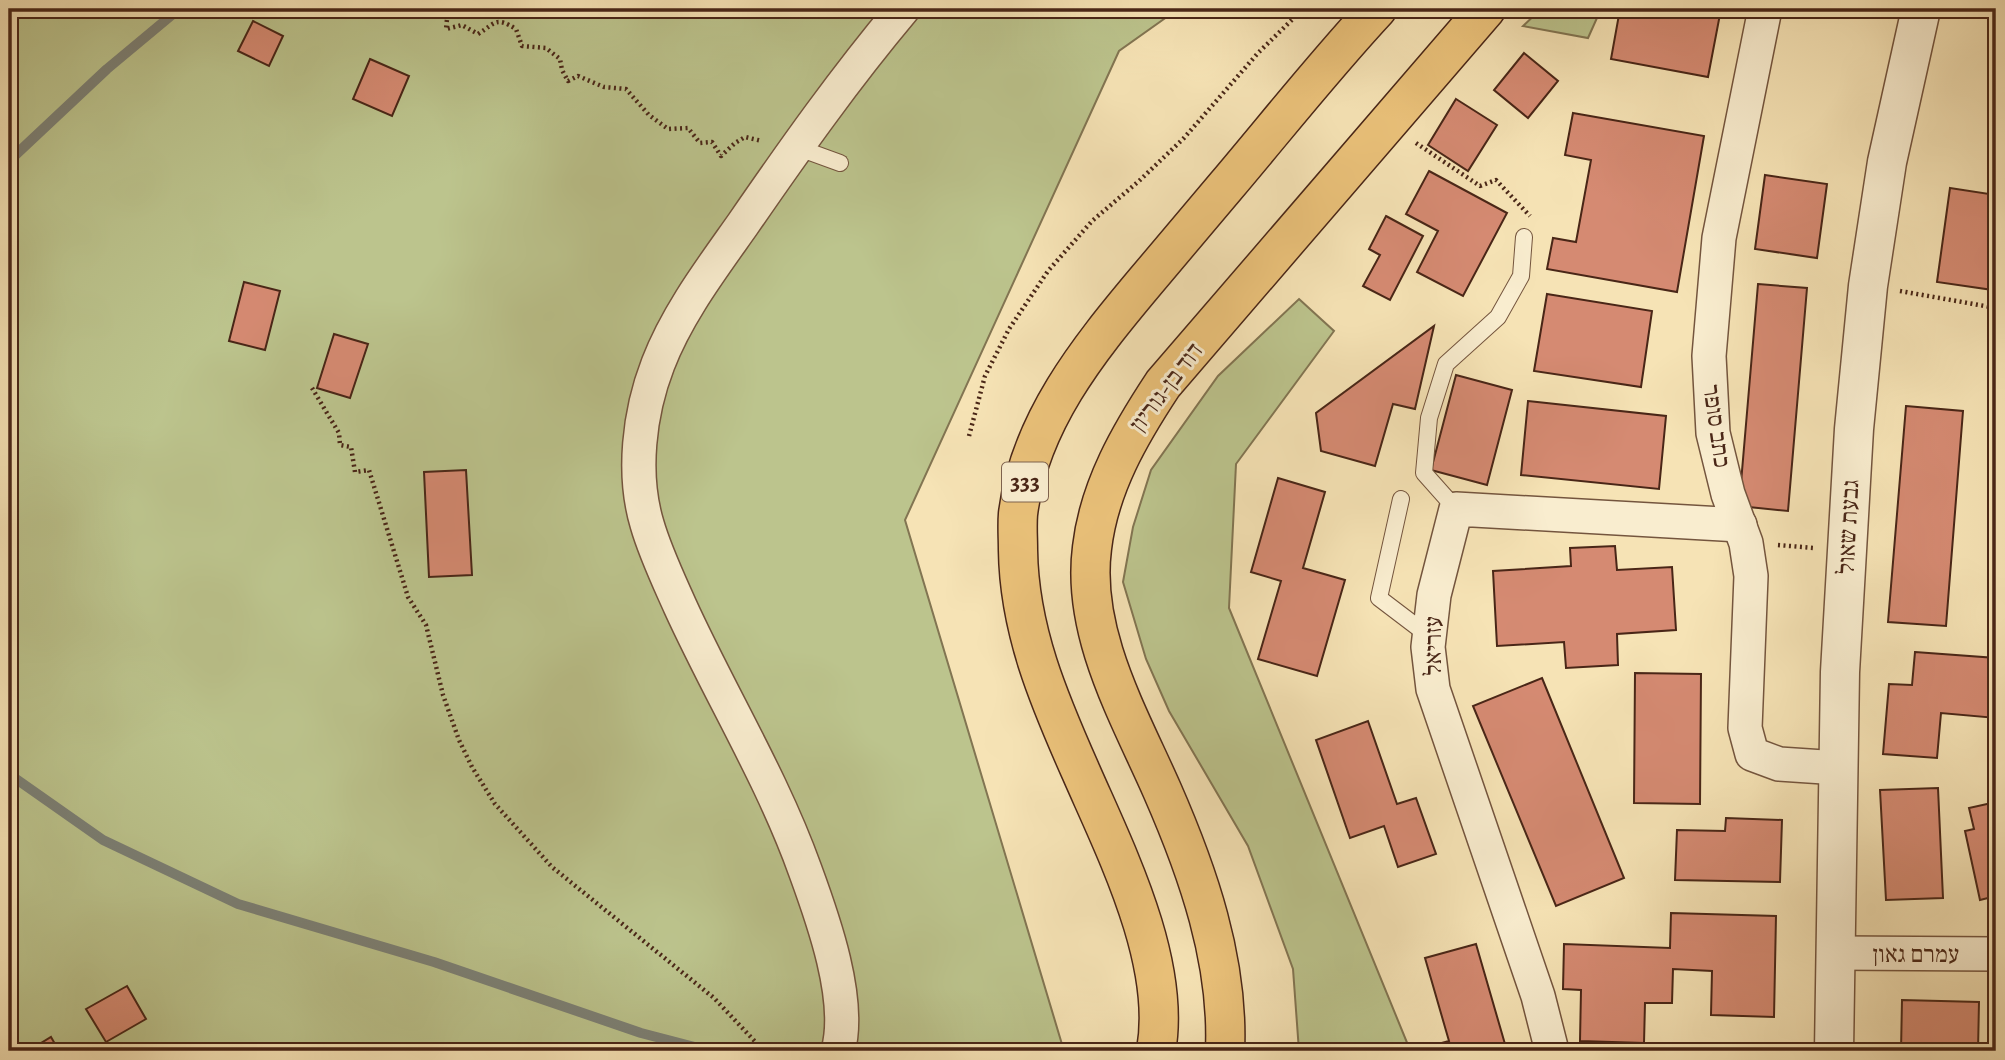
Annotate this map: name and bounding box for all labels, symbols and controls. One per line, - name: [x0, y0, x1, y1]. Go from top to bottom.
- street label: דוד בן-גוריון: [1122, 336, 1210, 438]
- street label: כתב סופר: [1695, 382, 1739, 470]
- road number: 333: [1002, 462, 1048, 502]
- street label: גבעת שאול: [1830, 479, 1866, 575]
- street label: עזריאל: [1417, 616, 1449, 676]
- street label: עמרם גאון: [1873, 938, 1959, 970]

